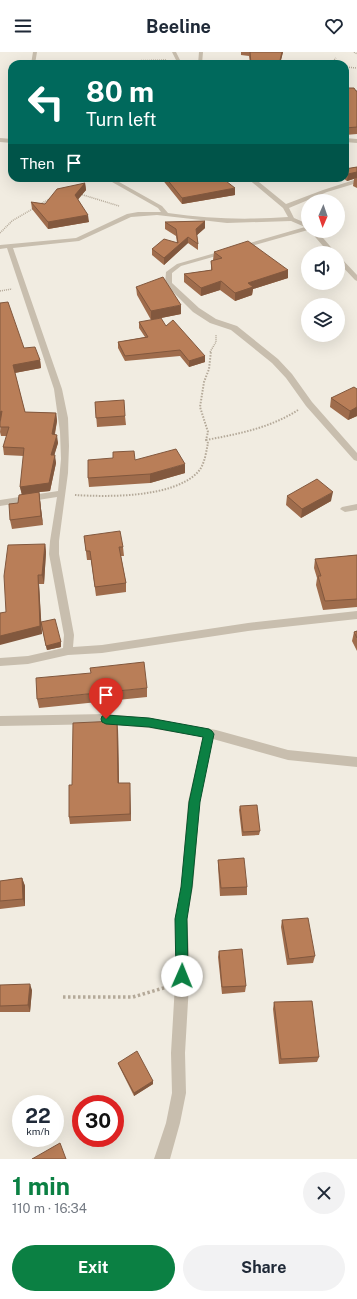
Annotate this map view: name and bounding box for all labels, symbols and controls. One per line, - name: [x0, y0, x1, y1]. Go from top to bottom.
- icon: menu: [12, 15, 34, 37]
- icon: heart: [323, 15, 345, 37]
- text: Beeline: [146, 16, 211, 37]
- text: 80 m: [86, 75, 154, 108]
- icon: left: [20, 76, 72, 128]
- text: Turn left: [86, 109, 156, 130]
- icon: arrive: [63, 152, 85, 174]
- text: Then: [20, 155, 55, 172]
- north arrow: [301, 194, 345, 238]
- map controls: [301, 194, 345, 342]
- button: sound: [301, 246, 345, 290]
- button: layers: [301, 298, 345, 342]
- pin: [89, 678, 123, 719]
- icon: arrive: [95, 684, 117, 706]
- position arrow: [161, 955, 203, 997]
- speed limit sign: 30: [72, 1095, 124, 1147]
- text: 22: [25, 1104, 51, 1128]
- text: km/h: [26, 1125, 50, 1137]
- text: 1 min: [12, 1172, 70, 1200]
- button: close: [303, 1172, 345, 1214]
- text: 110 m · 16:34: [12, 1201, 87, 1216]
- button: Exit: [12, 1245, 175, 1291]
- button: Share: [183, 1245, 345, 1291]

